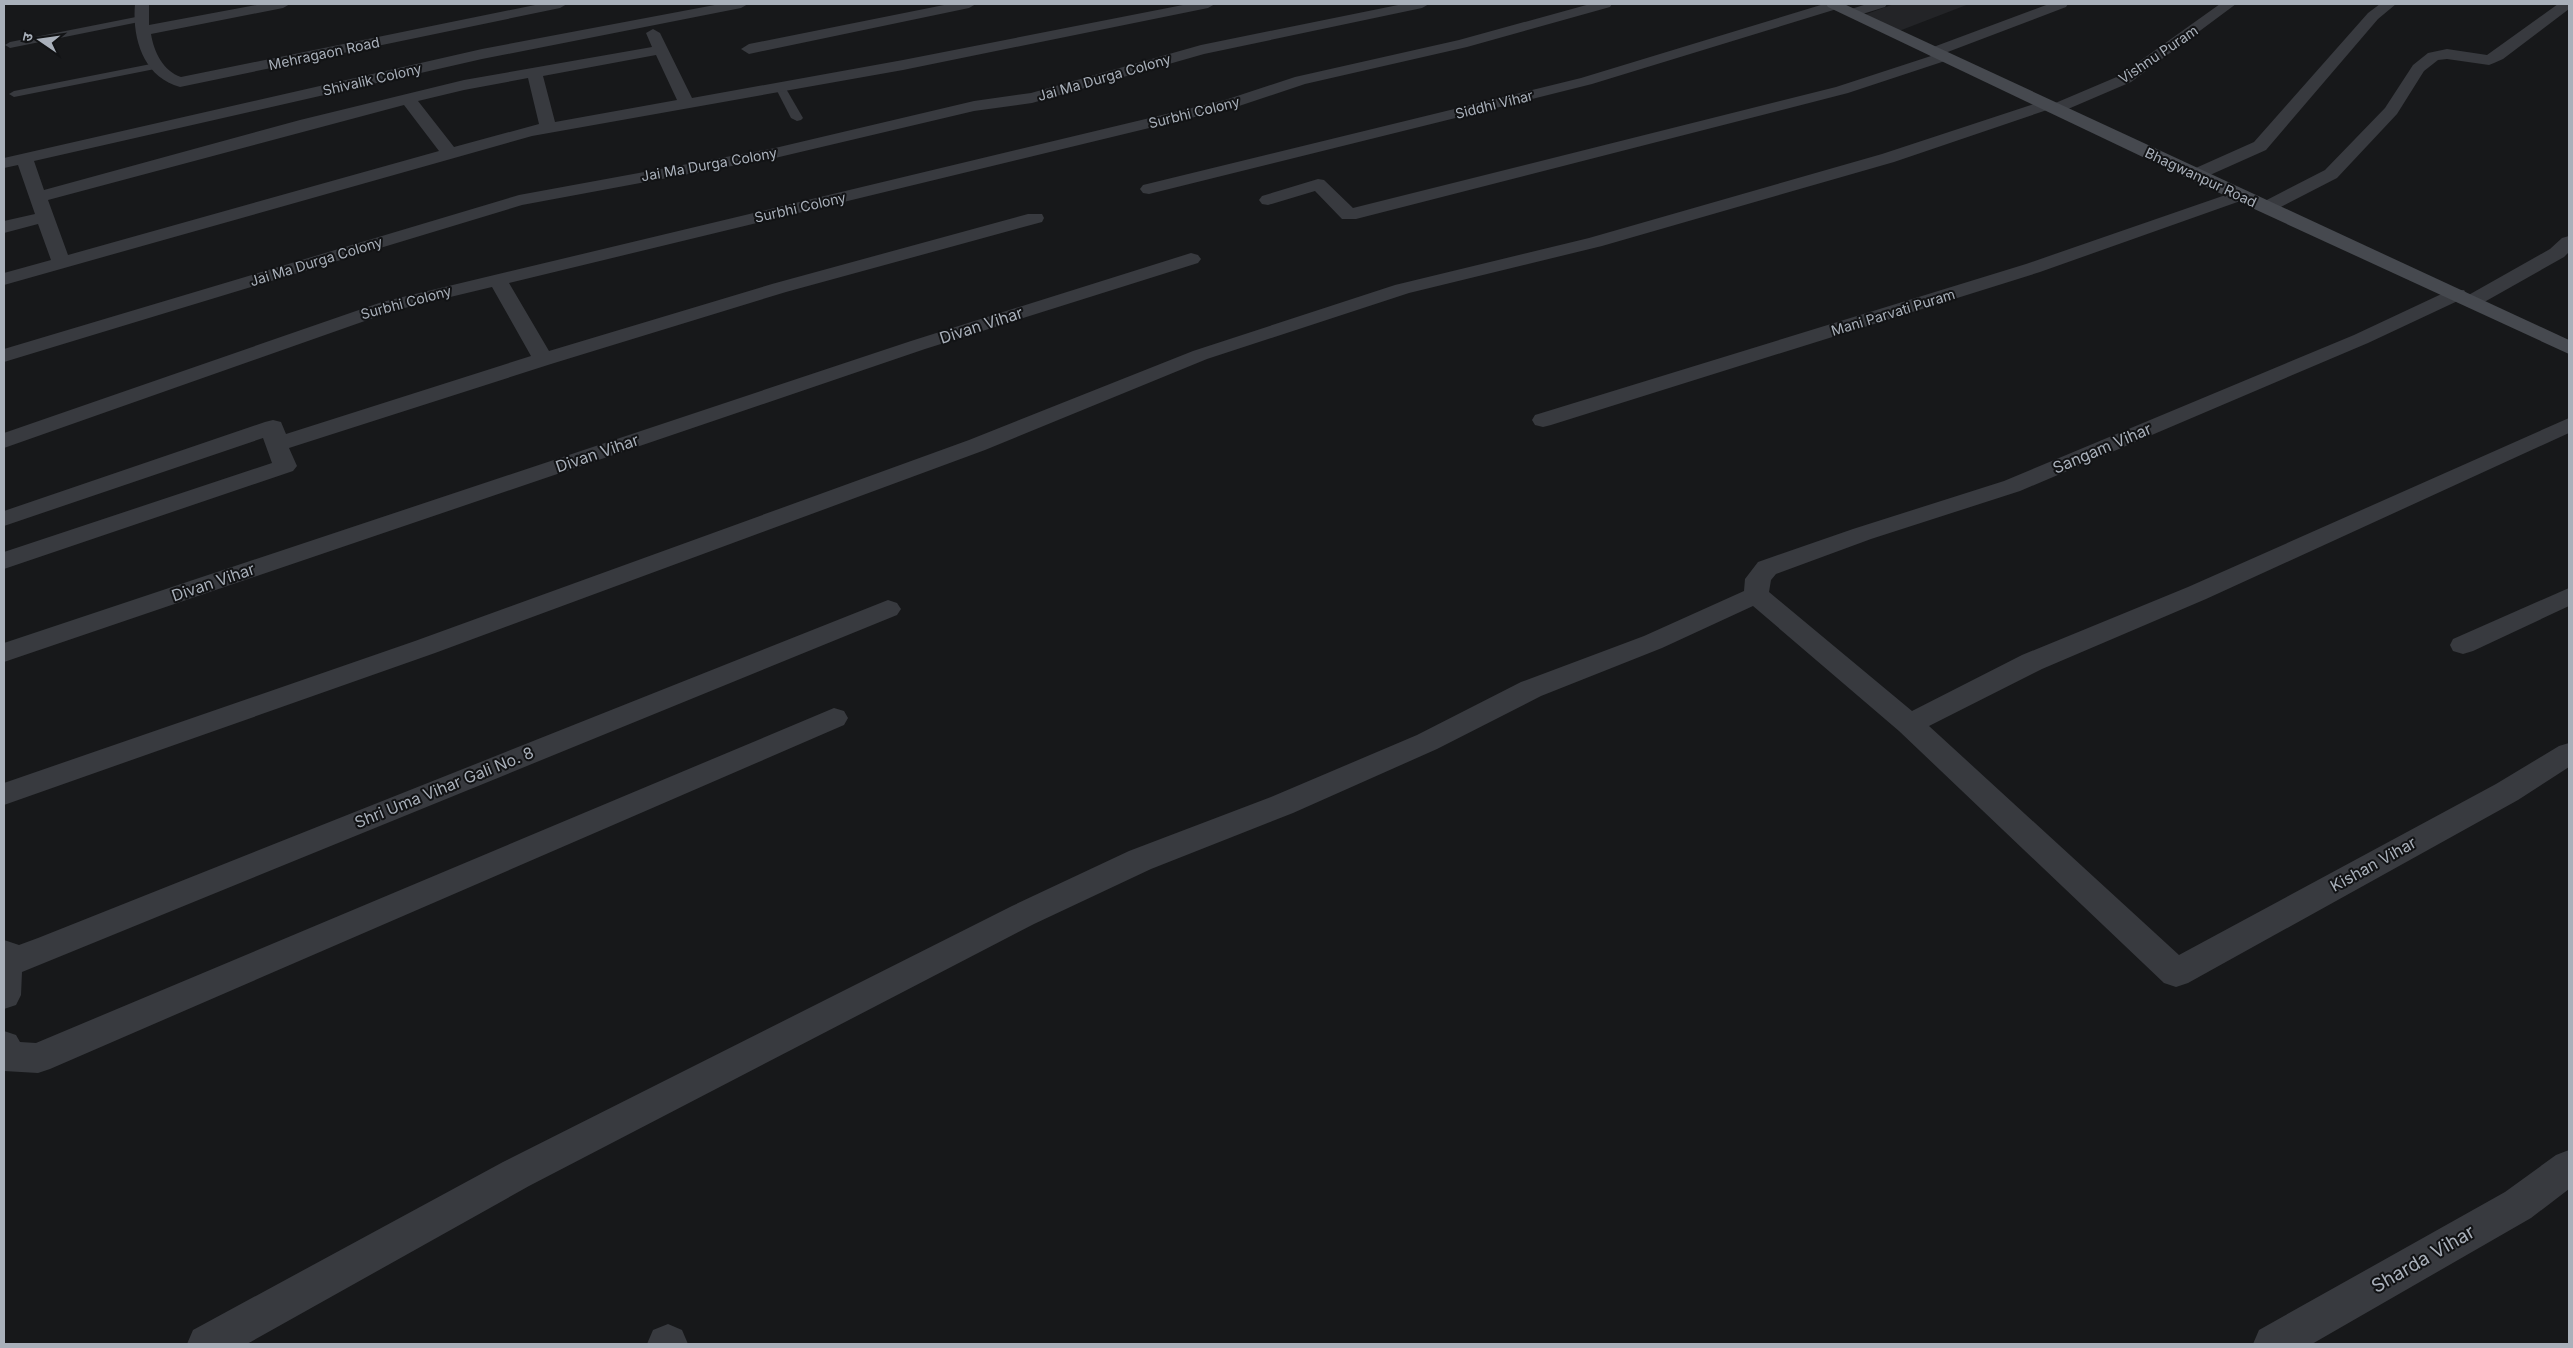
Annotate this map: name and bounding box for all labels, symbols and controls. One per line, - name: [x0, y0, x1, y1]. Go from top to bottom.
- north arrow: [15, 15, 65, 65]
- street label: Vishnu Puram: [2115, 21, 2201, 87]
- text: उ: [18, 30, 36, 43]
- street label: Mehragaon Road: [267, 33, 381, 73]
- street label: Jai Ma Durga Colony: [1035, 50, 1173, 104]
- street label: Shivalik Colony: [321, 59, 423, 99]
- street label: Siddhi Vihar: [1453, 86, 1535, 122]
- street label: Surbhi Colony: [1147, 92, 1241, 132]
- street label: Jai Ma Durga Colony: [640, 144, 778, 184]
- street label: Bhagwanpur Road: [2142, 144, 2260, 210]
- street label: Surbhi Colony: [753, 188, 847, 226]
- street label: Jai Ma Durga Colony: [248, 233, 384, 289]
- street label: Surbhi Colony: [359, 282, 453, 322]
- street label: Mani Parvati Puram: [1829, 285, 1957, 339]
- street label: Divan Vihar: [937, 302, 1025, 348]
- street label: Sangam Vihar: [2050, 418, 2154, 478]
- street label: Divan Vihar: [553, 429, 641, 477]
- street label: Divan Vihar: [169, 558, 257, 606]
- street label: Shri Uma Vihar Gali No. 8: [351, 742, 537, 832]
- street label: Kishan Vihar: [2327, 832, 2419, 896]
- street label: Sharda Vihar: [2367, 1220, 2479, 1298]

